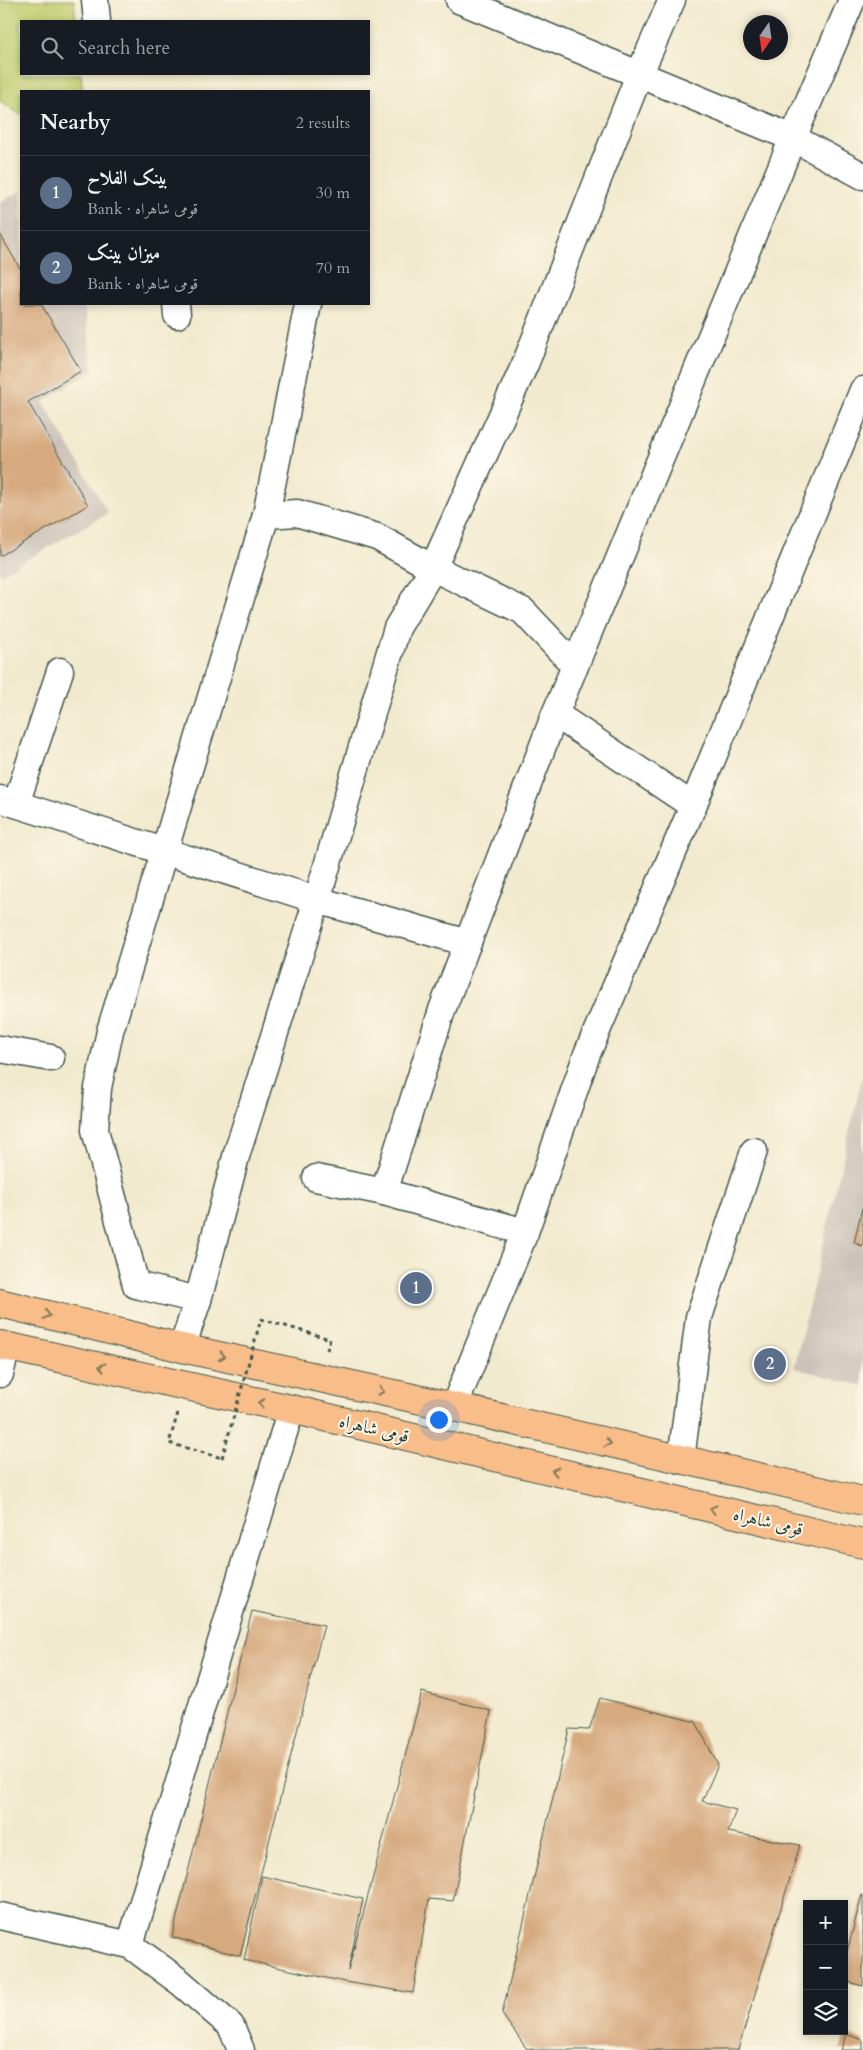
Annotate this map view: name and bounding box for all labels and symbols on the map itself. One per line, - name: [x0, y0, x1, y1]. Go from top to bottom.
- north arrow: [743, 15, 788, 60]
- pin: 1: [400, 1269, 432, 1307]
- one-way arrow: [43, 1309, 52, 1320]
- pin: 2: [754, 1345, 786, 1383]
- one-way arrow: [218, 1350, 227, 1361]
- one-way arrow: [98, 1363, 106, 1373]
- one-way arrow: [377, 1385, 386, 1396]
- one-way arrow: [256, 1398, 265, 1408]
- your location: [426, 1407, 452, 1433]
- street label: قومی شاہراہ: [337, 1409, 411, 1449]
- one-way arrow: [603, 1437, 612, 1448]
- one-way arrow: [551, 1466, 560, 1477]
- street label: قومی شاہراہ: [731, 1502, 805, 1542]
- one-way arrow: [709, 1504, 718, 1515]

